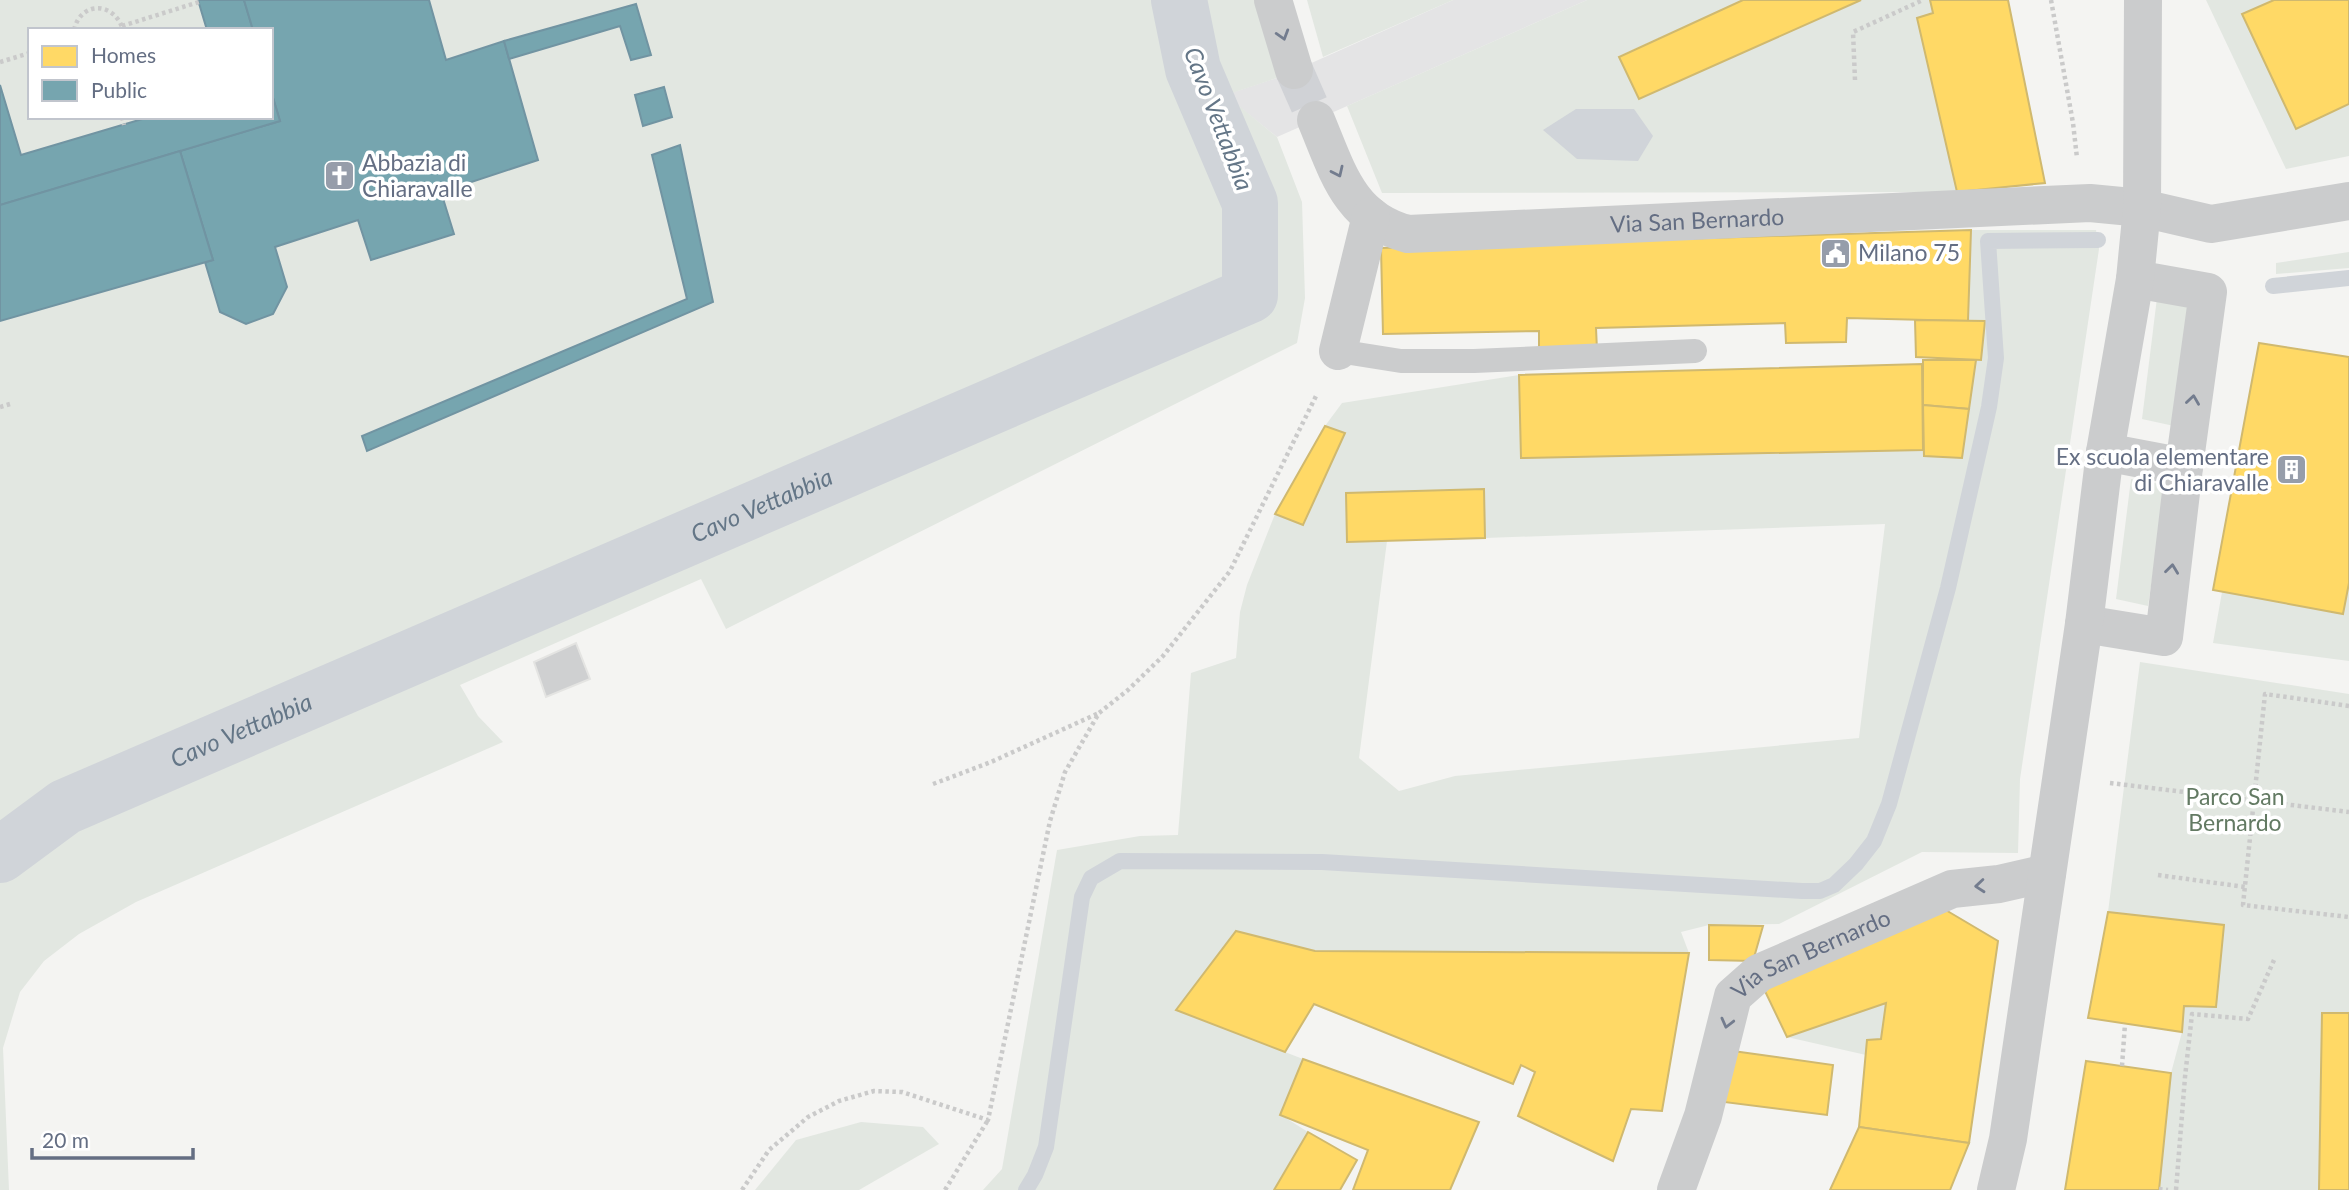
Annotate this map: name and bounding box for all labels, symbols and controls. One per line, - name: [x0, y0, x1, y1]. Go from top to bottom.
- legend: [28, 28, 273, 119]
- one-way arrow: [1275, 28, 1289, 41]
- text: Homes: [91, 42, 156, 67]
- water label: Cavo Vettabbia: [1179, 43, 1260, 194]
- text: Public: [91, 77, 147, 102]
- place label: Abbazia di Chiaravalle: [362, 148, 473, 202]
- church icon: Abbazia di Chiaravalle: [322, 159, 356, 193]
- one-way arrow: [1330, 165, 1344, 177]
- street label: Via San Bernardo: [1609, 202, 1785, 238]
- public building icon: Milano 75: [1818, 236, 1852, 270]
- place label: Milano 75: [1858, 238, 1960, 266]
- one-way arrow: [2185, 394, 2200, 405]
- place label: Ex scuola elementare di Chiaravalle: [2056, 442, 2269, 496]
- building icon: Ex scuola elementare di Chiaravalle: [2275, 453, 2309, 487]
- water label: Cavo Vettabbia: [686, 461, 837, 548]
- one-way arrow: [2164, 564, 2179, 575]
- water label: Cavo Vettabbia: [166, 686, 316, 773]
- park label: Parco San Bernardo: [2185, 782, 2285, 836]
- one-way arrow: [1974, 878, 1985, 893]
- street label: Via San Bernardo: [1725, 903, 1894, 1004]
- one-way arrow: [1720, 1017, 1735, 1029]
- scale bar: [32, 1116, 192, 1160]
- text: 20 m: [42, 1127, 89, 1152]

